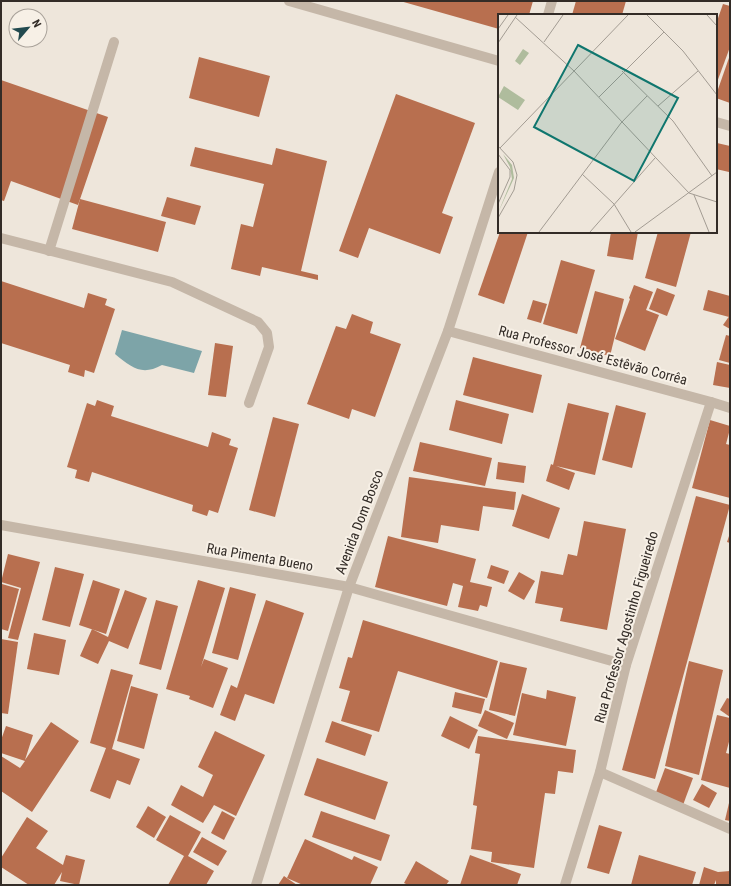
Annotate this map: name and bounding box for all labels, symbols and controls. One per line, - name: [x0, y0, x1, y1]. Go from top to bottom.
- north arrow: [8, 8, 48, 48]
- inset map: [498, 14, 717, 233]
- text: N: [29, 18, 44, 30]
- street label: Rua Professor José Estêvão Corrêa: [497, 322, 689, 388]
- street label: Avenida Dom Bosco: [332, 468, 386, 576]
- street label: Rua Professor Agostinho Figueiredo: [591, 529, 661, 725]
- street label: Rua Pimenta Bueno: [206, 540, 314, 574]

